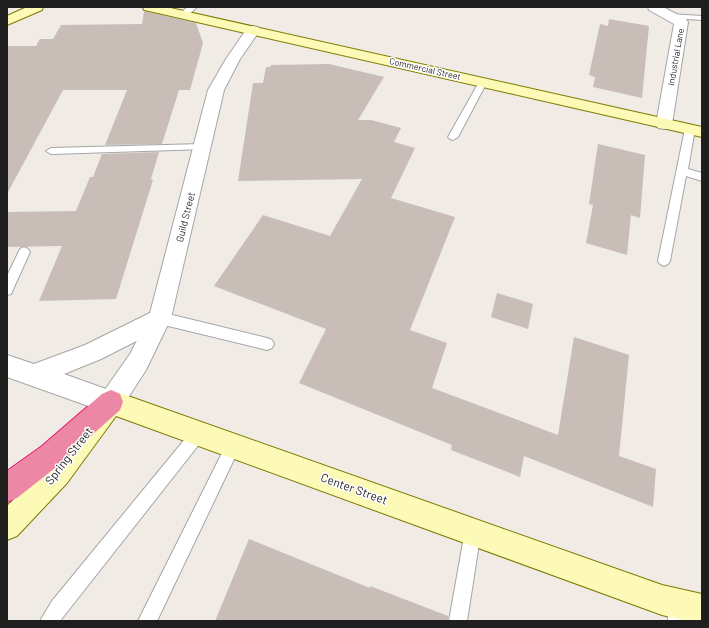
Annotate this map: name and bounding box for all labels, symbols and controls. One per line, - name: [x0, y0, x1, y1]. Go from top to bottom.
- street label: Industrial Lane: [665, 27, 686, 86]
- street label: Commercial Street: [388, 55, 462, 82]
- street label: Guild Street: [173, 190, 197, 243]
- street label: Spring Street: [41, 424, 95, 487]
- street label: Center Street: [319, 469, 390, 507]

